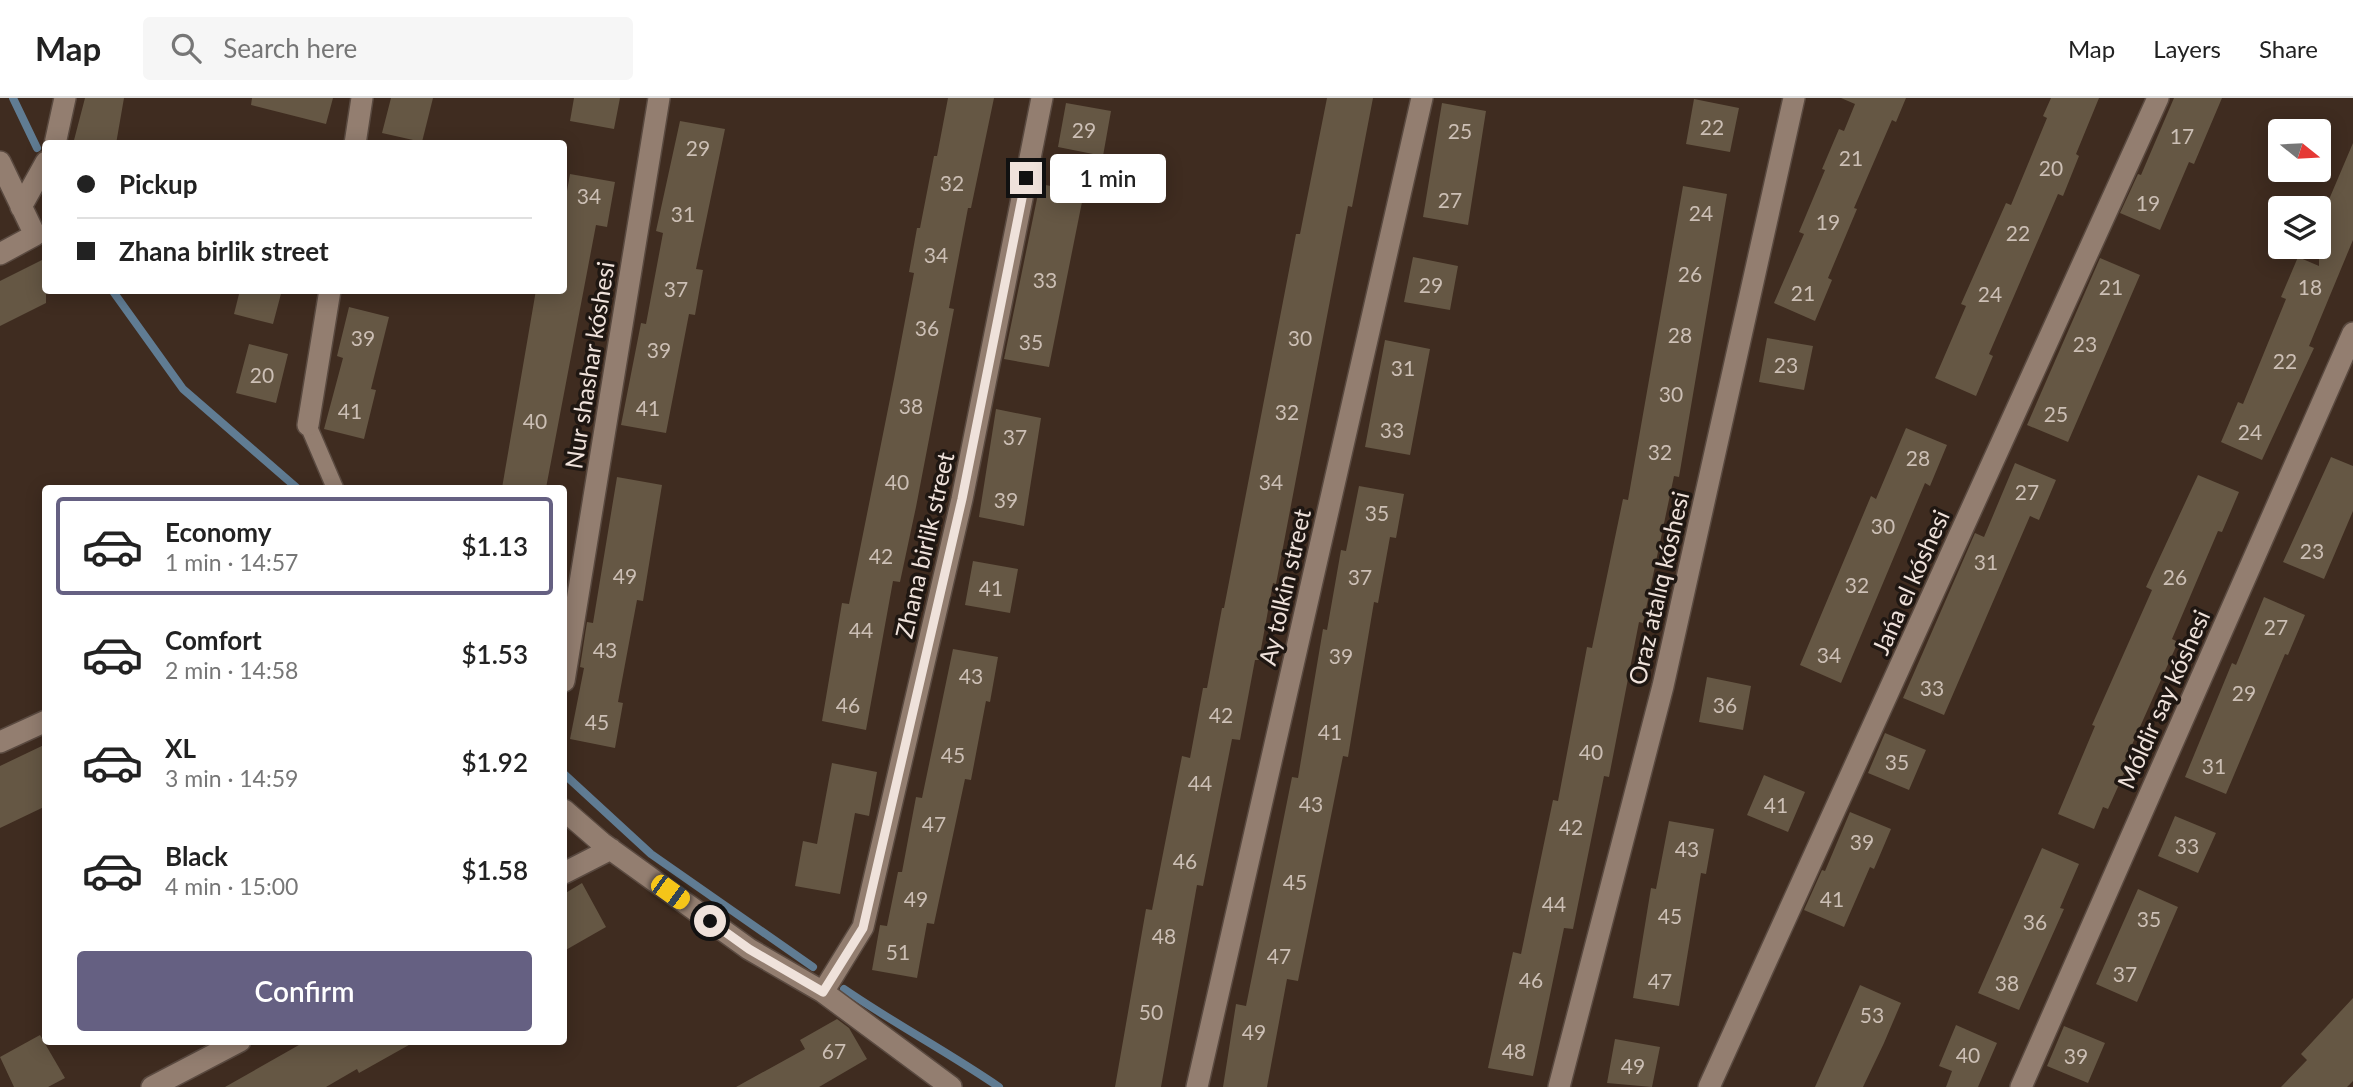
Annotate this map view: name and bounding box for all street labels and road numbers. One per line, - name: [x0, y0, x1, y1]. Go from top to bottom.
- street label: Nur shashar kóshesi: [558, 259, 620, 471]
- street label: Zhana birlik street: [889, 449, 960, 641]
- street label: Oraz atalıq kóshesi: [1622, 489, 1694, 687]
- street label: Jańa el kóshesi: [1865, 505, 1955, 659]
- street label: Ay tolkin street: [1252, 506, 1316, 668]
- street label: Móldir say kóshesi: [2111, 605, 2215, 793]

